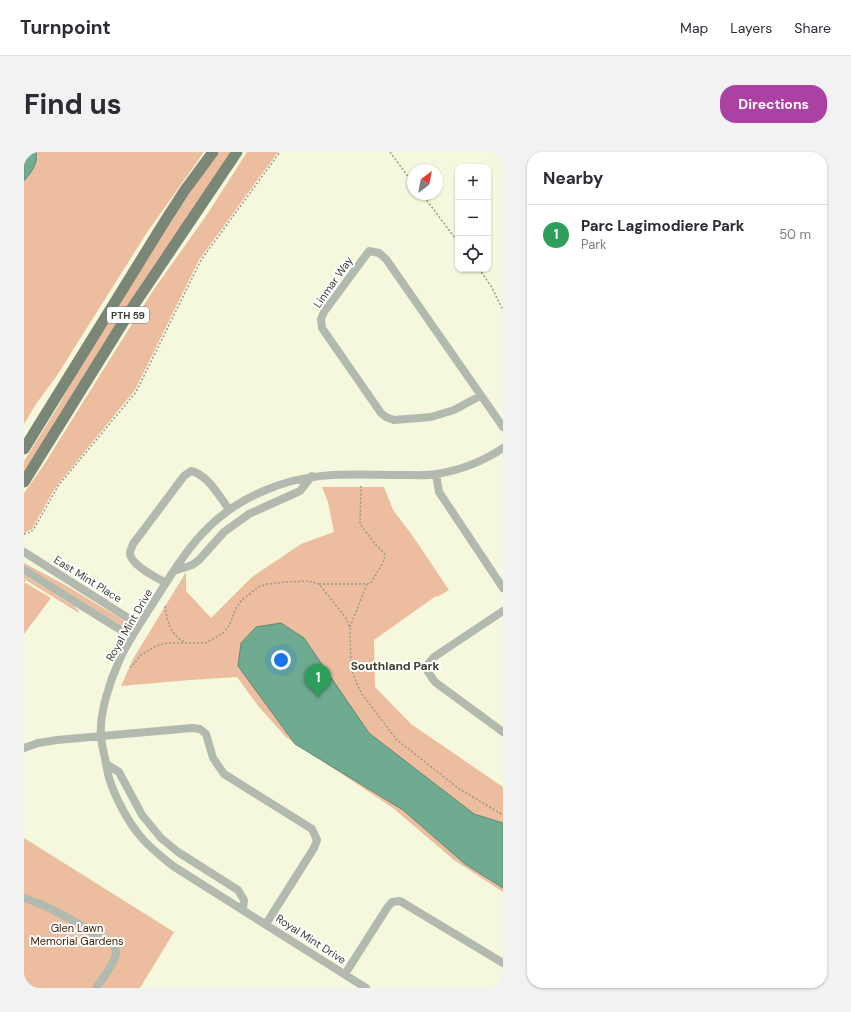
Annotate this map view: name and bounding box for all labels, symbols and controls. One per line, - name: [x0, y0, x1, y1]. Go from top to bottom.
- text: Turnpoint: [20, 15, 111, 40]
- text: Map: [680, 19, 708, 37]
- text: Layers: [730, 19, 772, 37]
- text: Share: [794, 19, 831, 37]
- button: Directions: [720, 85, 827, 123]
- text: Find us: [24, 86, 122, 123]
- north arrow: [407, 164, 443, 200]
- map controls: [455, 164, 491, 272]
- button: +: [455, 164, 491, 200]
- text: Nearby: [543, 167, 603, 189]
- button: −: [455, 200, 491, 236]
- text: Parc Lagimodiere Park: [581, 216, 744, 236]
- text: 1: [554, 226, 558, 243]
- text: 50 m: [779, 226, 811, 243]
- button: locate: [455, 236, 491, 272]
- text: Park: [581, 236, 607, 253]
- street label: Linmar Way: [310, 254, 356, 310]
- road number: PTH 59: [107, 307, 149, 323]
- street label: East Mint Place: [51, 553, 125, 605]
- street label: Royal Mint Drive: [103, 586, 155, 664]
- your location: [271, 650, 291, 670]
- district label: Southland Park: [351, 658, 439, 674]
- pin: 1: [305, 664, 331, 697]
- street label: Royal Mint Drive: [273, 911, 349, 967]
- park label: Glen Lawn Memorial Gardens: [30, 921, 124, 948]

